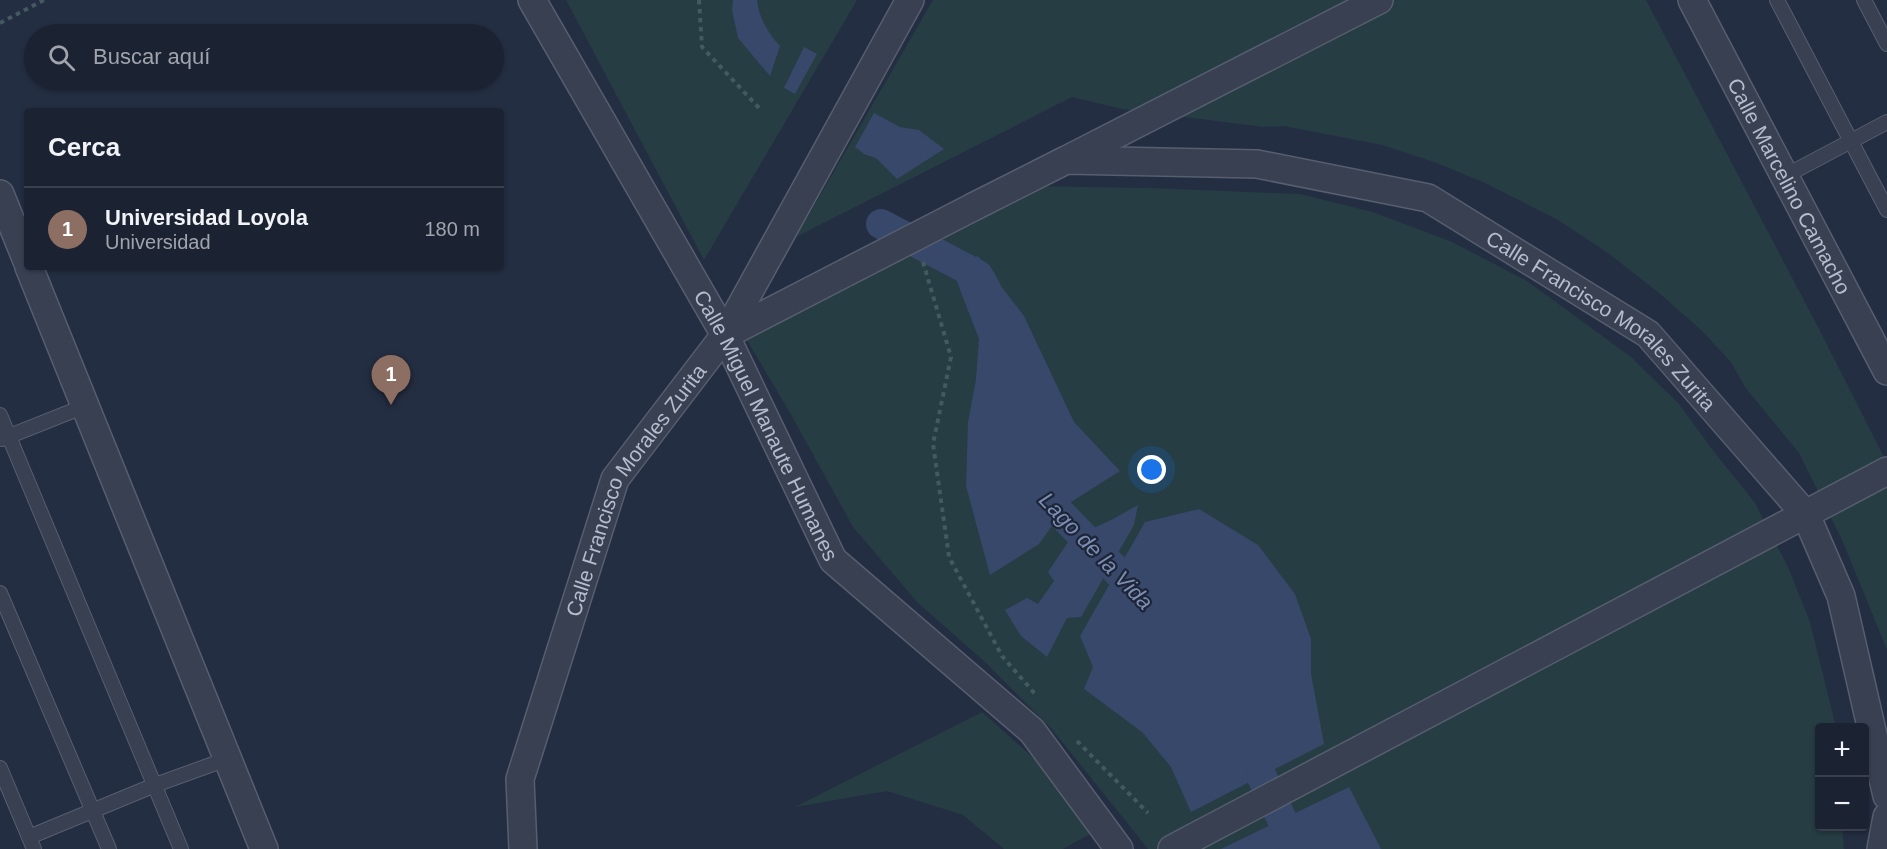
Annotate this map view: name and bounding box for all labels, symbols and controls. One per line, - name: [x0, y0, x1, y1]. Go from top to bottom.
- search box: [24, 24, 504, 90]
- icon: search: [45, 41, 78, 74]
- text: Buscar aquí: [93, 44, 210, 69]
- street label: Calle Marcelino Camacho: [1724, 74, 1856, 298]
- text: Cerca: [48, 132, 120, 162]
- text: Universidad Loyola: [105, 205, 308, 230]
- text: 1: [62, 218, 73, 240]
- text: 180 m: [424, 218, 480, 240]
- street label: Calle Francisco Morales Zurita: [1482, 226, 1721, 415]
- text: Universidad: [105, 231, 211, 253]
- street label: Calle Miguel Manaute Humanes: [690, 286, 843, 564]
- pin: 1: [372, 356, 410, 405]
- street label: Calle Francisco Morales Zurita: [561, 359, 710, 619]
- your location: [1137, 455, 1166, 484]
- water label: Lago de la Vida: [1034, 487, 1158, 615]
- map controls: [1815, 723, 1869, 831]
- button: +: [1815, 723, 1869, 777]
- button: −: [1815, 777, 1869, 831]

